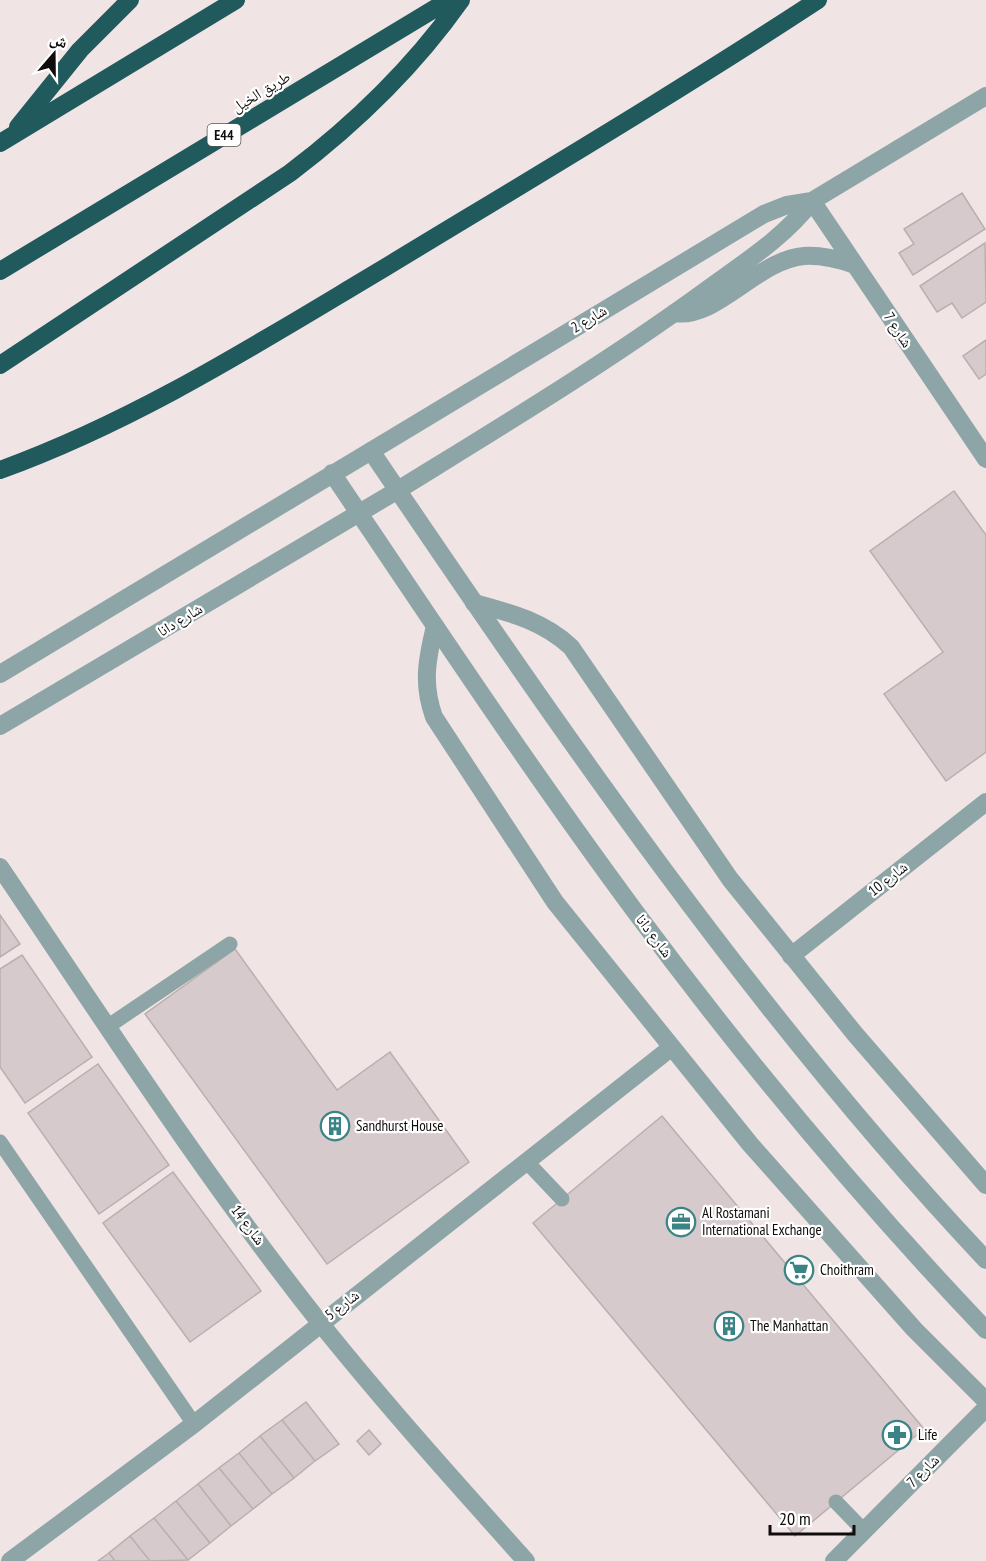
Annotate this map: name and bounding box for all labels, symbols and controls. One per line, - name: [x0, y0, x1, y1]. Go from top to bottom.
- north arrow: [24, 24, 84, 84]
- text: ش: [48, 28, 71, 52]
- street label: طريق الخيل: [228, 67, 294, 117]
- road number: E44: [208, 124, 240, 146]
- street label: شارع 2: [567, 300, 611, 337]
- street label: شارع 7: [879, 308, 917, 352]
- street label: شارع دانا: [154, 599, 206, 641]
- street label: شارع 10: [864, 857, 912, 901]
- street label: شارع دانا: [631, 910, 677, 962]
- building icon: Sandhurst House: [319, 1110, 351, 1142]
- place label: Sandhurst House: [356, 1116, 443, 1135]
- street label: شارع 14: [226, 1201, 270, 1249]
- place label: Al Rostamani International Exchange: [702, 1203, 822, 1239]
- office icon: Al Rostamani International Exchange: [665, 1206, 697, 1238]
- supermarket icon: Choithram: [783, 1254, 815, 1286]
- place label: Choithram: [820, 1260, 874, 1279]
- street label: شارع 5: [321, 1285, 363, 1325]
- building icon: The Manhattan: [713, 1310, 745, 1342]
- place label: The Manhattan: [750, 1316, 828, 1335]
- pharmacy icon: Life: [881, 1419, 913, 1451]
- place label: Life: [918, 1425, 937, 1444]
- street label: شارع 7: [902, 1450, 944, 1492]
- scale bar: [770, 1498, 854, 1536]
- text: 20 m: [779, 1507, 811, 1530]

